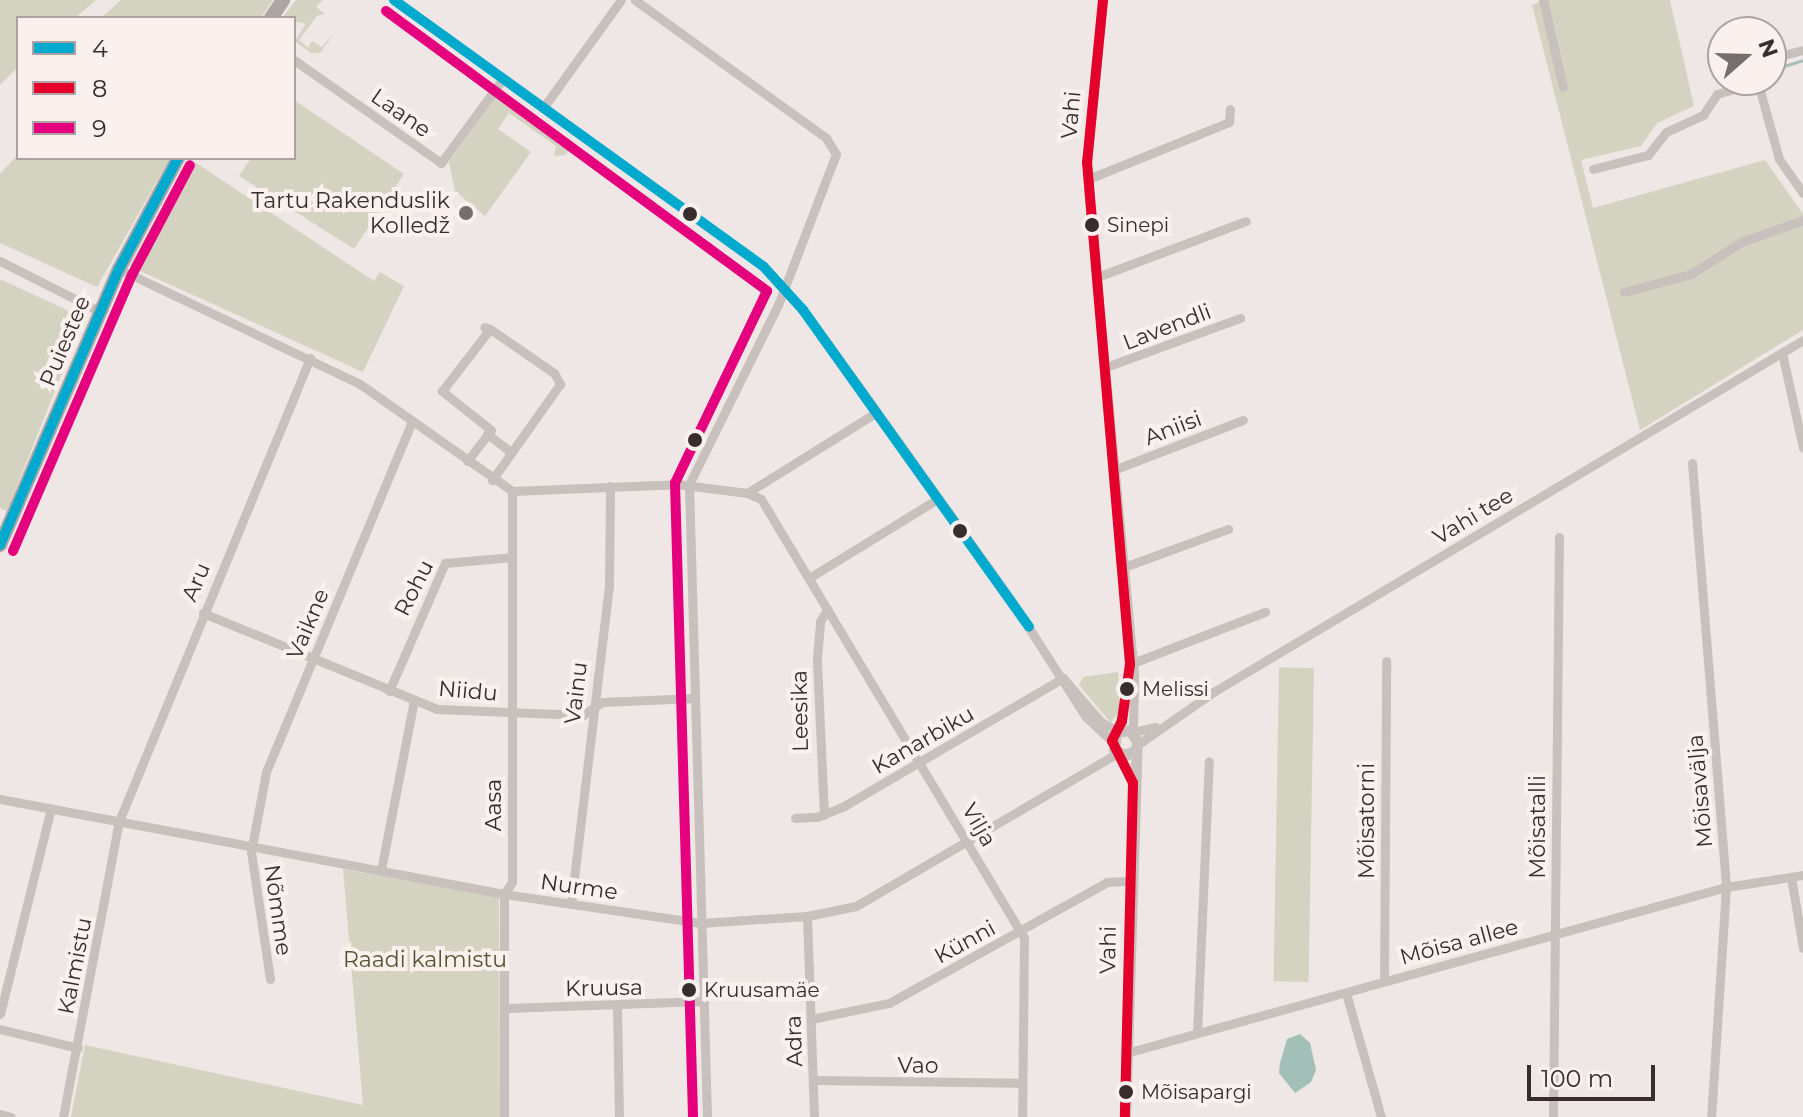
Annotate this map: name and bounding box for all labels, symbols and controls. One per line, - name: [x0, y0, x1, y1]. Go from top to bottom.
- legend: [16, 16, 296, 160]
- north arrow: [1707, 16, 1787, 96]
- text: 4: [92, 34, 108, 63]
- text: N: [1752, 35, 1784, 61]
- text: 8: [92, 74, 107, 103]
- street label: Laane: [366, 83, 436, 143]
- street label: Vahi: [1056, 90, 1086, 140]
- text: 9: [92, 114, 107, 143]
- place label: Tartu Rakenduslik Kolledž: [251, 187, 450, 238]
- marker: Tartu Rakenduslik Kolledž: [457, 204, 475, 222]
- unlabelled marker: [682, 206, 698, 222]
- place label: Sinepi: [1107, 213, 1169, 237]
- marker: Sinepi: [1084, 217, 1100, 233]
- street label: Puiestee: [34, 292, 96, 390]
- street label: Lavendli: [1119, 298, 1215, 356]
- street label: Aniisi: [1141, 405, 1205, 451]
- unlabelled marker: [687, 432, 703, 448]
- street label: Vahi tee: [1428, 482, 1518, 550]
- unlabelled marker: [952, 523, 968, 539]
- street label: Rohu: [389, 556, 439, 620]
- street label: Aru: [176, 559, 216, 605]
- street label: Vaikne: [281, 585, 335, 663]
- street label: Vainu: [559, 660, 593, 726]
- street label: Leesika: [786, 670, 814, 752]
- street label: Niidu: [437, 675, 499, 707]
- place label: Melissi: [1142, 677, 1209, 701]
- marker: Melissi: [1119, 681, 1135, 697]
- street label: Kanarbiku: [867, 700, 979, 780]
- street label: Mõisavälja: [1682, 733, 1718, 849]
- street label: Mõisatorni: [1354, 763, 1380, 879]
- street label: Mõisatalli: [1525, 775, 1551, 879]
- street label: Aasa: [481, 779, 507, 831]
- street label: Vilja: [956, 799, 1002, 851]
- street label: Nõmme: [259, 863, 297, 957]
- street label: Nurme: [539, 869, 619, 905]
- street label: Mõisa allee: [1397, 914, 1521, 970]
- street label: Kalmistu: [53, 915, 97, 1017]
- street label: Künni: [930, 915, 1000, 969]
- street label: Vahi: [1094, 926, 1122, 974]
- park label: Raadi kalmistu: [343, 947, 507, 973]
- street label: Kruusa: [565, 974, 643, 1002]
- place label: Kruusamäe: [704, 978, 820, 1002]
- marker: Kruusamäe: [681, 982, 697, 998]
- street label: Adra: [780, 1015, 808, 1067]
- scale bar: [1531, 1049, 1659, 1099]
- street label: Vao: [898, 1053, 938, 1079]
- text: 100 m: [1541, 1064, 1613, 1093]
- place label: Mõisapargi: [1141, 1080, 1252, 1104]
- marker: Mõisapargi: [1118, 1084, 1134, 1100]

